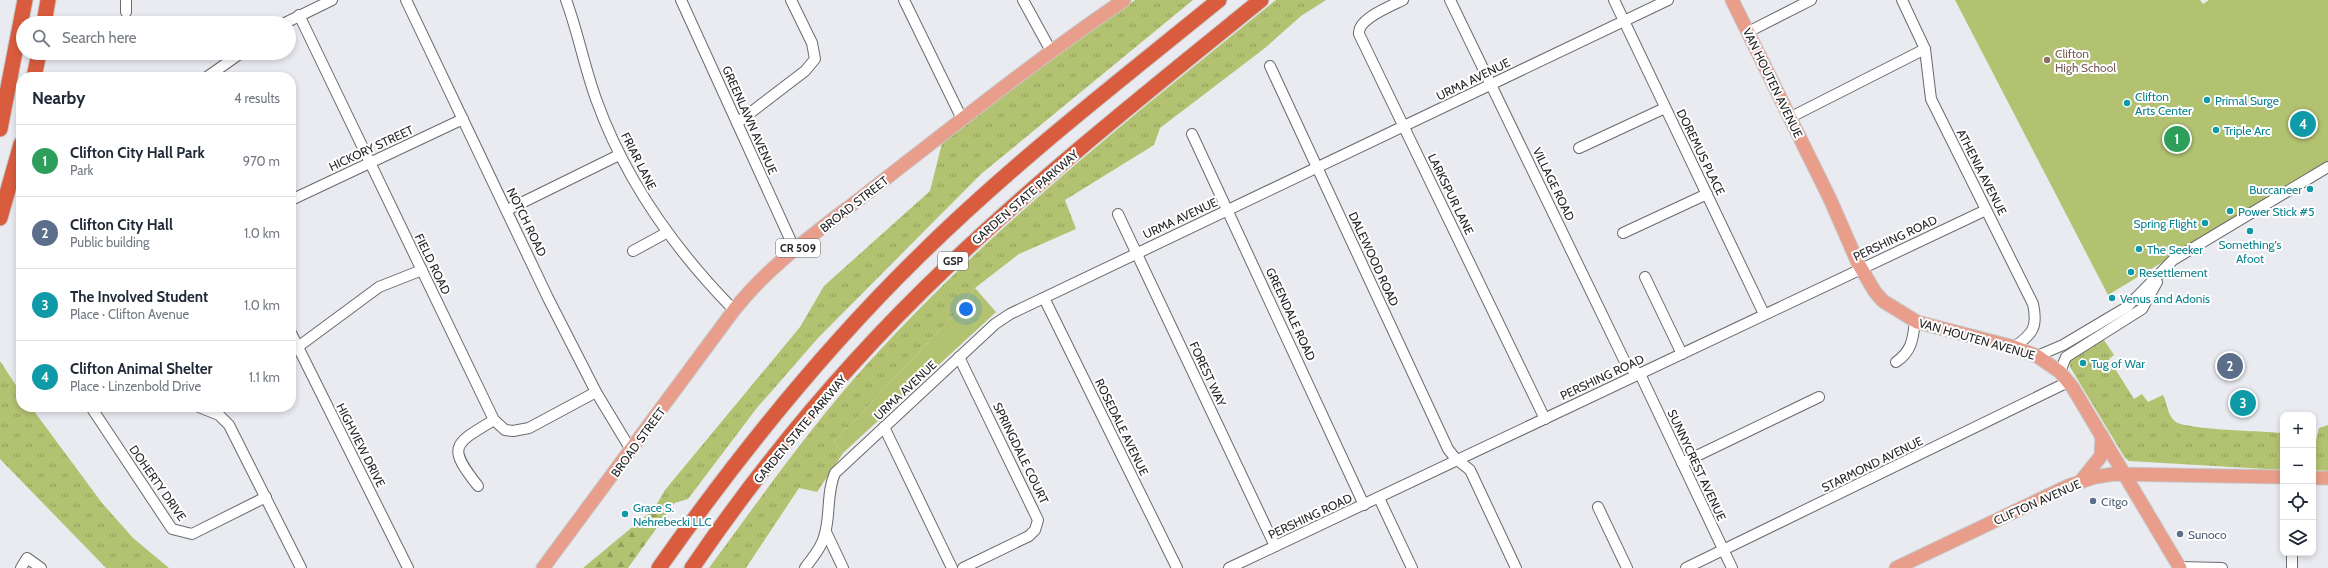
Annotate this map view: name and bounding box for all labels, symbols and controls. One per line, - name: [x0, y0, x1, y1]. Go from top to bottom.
- search box: [16, 16, 296, 60]
- street label: VAN HOUTEN AVENUE: [1740, 26, 1806, 141]
- icon: search: [30, 27, 52, 49]
- text: Search here: [62, 29, 137, 47]
- place label: Clifton High School: [2055, 46, 2116, 75]
- street label: URMA AVENUE: [1434, 55, 1513, 103]
- marker: Clifton High School: [2042, 55, 2052, 65]
- street label: GREENLAWN AVENUE: [719, 63, 781, 177]
- text: Nearby: [32, 88, 85, 108]
- place label: Clifton Arts Center: [2135, 89, 2192, 118]
- text: 4 results: [234, 90, 280, 106]
- place label: Primal Surge: [2215, 93, 2279, 108]
- marker: Primal Surge: [2202, 95, 2212, 105]
- marker: Clifton Arts Center: [2122, 98, 2132, 108]
- street label: DOREMUS PLACE: [1674, 106, 1729, 198]
- pin: 4: [2290, 109, 2316, 139]
- street label: HICKORY STREET: [326, 122, 416, 174]
- place label: Triple Arc: [2224, 123, 2271, 138]
- pin: 1: [2164, 124, 2190, 154]
- marker: Triple Arc: [2211, 125, 2221, 135]
- street label: ATHENIA AVENUE: [1954, 127, 2010, 218]
- street label: FRIAR LANE: [618, 130, 660, 193]
- text: Clifton City Hall Park: [70, 144, 205, 162]
- street label: VILLAGE ROAD: [1530, 145, 1578, 223]
- street label: GARDEN STATE PARKWAY: [969, 146, 1082, 247]
- street label: LARKSPUR LANE: [1425, 151, 1477, 237]
- text: 1: [43, 153, 47, 169]
- text: 970 m: [243, 153, 280, 169]
- text: Park: [70, 162, 93, 178]
- street label: BROAD STREET: [817, 172, 892, 235]
- place label: Buccaneer: [2249, 182, 2302, 197]
- marker: Buccaneer: [2305, 184, 2315, 194]
- street label: NOTCH ROAD: [504, 185, 550, 259]
- street label: URMA AVENUE: [1140, 194, 1220, 242]
- place label: Power Stick #5: [2238, 204, 2314, 219]
- marker: Power Stick #5: [2225, 206, 2235, 216]
- street label: DALEWOOD ROAD: [1346, 209, 1403, 309]
- street label: PERSHING ROAD: [1851, 212, 1940, 264]
- text: Clifton City Hall: [70, 216, 173, 234]
- place label: Spring Flight: [2134, 216, 2197, 231]
- marker: Spring Flight: [2200, 218, 2210, 228]
- text: 2: [42, 225, 48, 241]
- text: 1.0 km: [244, 225, 280, 241]
- marker: Something's Afoot: [2245, 226, 2255, 236]
- street label: FIELD ROAD: [412, 231, 454, 297]
- text: Public building: [70, 234, 150, 250]
- place label: Something's Afoot: [2219, 237, 2281, 266]
- road number: CR 509: [776, 239, 820, 257]
- place label: The Seeker: [2147, 242, 2203, 257]
- marker: The Seeker: [2134, 244, 2144, 254]
- road number: GSP: [938, 252, 968, 270]
- street label: GREENDALE ROAD: [1263, 265, 1319, 363]
- place label: Resettlement: [2139, 265, 2208, 280]
- marker: Resettlement: [2126, 267, 2136, 277]
- text: The Involved Student: [70, 288, 208, 306]
- place label: Venus and Adonis: [2120, 291, 2210, 306]
- marker: Venus and Adonis: [2107, 293, 2117, 303]
- text: 3: [41, 297, 49, 313]
- text: 1.0 km: [244, 297, 280, 313]
- your location: [956, 299, 976, 319]
- text: Place · Clifton Avenue: [70, 306, 189, 322]
- street label: VAN HOUTEN AVENUE: [1917, 315, 2037, 363]
- street label: FOREST WAY: [1186, 339, 1230, 409]
- street label: PERSHING ROAD: [1558, 351, 1647, 403]
- pin: 2: [2217, 351, 2243, 381]
- place label: Tug of War: [2091, 356, 2145, 371]
- street label: URMA AVENUE: [871, 357, 940, 423]
- marker: Tug of War: [2078, 358, 2088, 368]
- text: Clifton Animal Shelter: [70, 360, 213, 378]
- text: 4: [41, 369, 49, 385]
- text: 1.1 km: [249, 369, 280, 385]
- street label: GARDEN STATE PARKWAY: [750, 372, 850, 486]
- street label: ROSEDALE AVENUE: [1092, 376, 1152, 478]
- text: Place · Linzenbold Drive: [70, 378, 201, 394]
- pin: 3: [2230, 388, 2256, 418]
- street label: SPRINGDALE COURT: [990, 400, 1052, 507]
- street label: HIGHVIEW DRIVE: [333, 401, 389, 490]
- street label: BROAD STREET: [608, 404, 669, 480]
- street label: SUNNYCREST AVENUE: [1665, 407, 1730, 523]
- map controls: [2280, 412, 2316, 556]
- button: +: [2280, 412, 2316, 448]
- street label: STARMOND AVENUE: [1819, 433, 1925, 495]
- street label: DOHERTY DRIVE: [126, 442, 190, 524]
- button: −: [2280, 448, 2316, 484]
- street label: CLIFTON AVENUE: [1991, 476, 2083, 528]
- button: locate: [2280, 484, 2316, 520]
- street label: PERSHING ROAD: [1266, 490, 1355, 542]
- place label: Citgo: [2101, 494, 2128, 509]
- marker: Citgo: [2088, 496, 2098, 506]
- place label: Grace S. Nehrebecki LLC: [633, 500, 712, 529]
- marker: Grace S. Nehrebecki LLC: [620, 509, 630, 519]
- button: layers: [2280, 520, 2316, 556]
- place label: Sunoco: [2188, 527, 2227, 542]
- marker: Sunoco: [2175, 529, 2185, 539]

